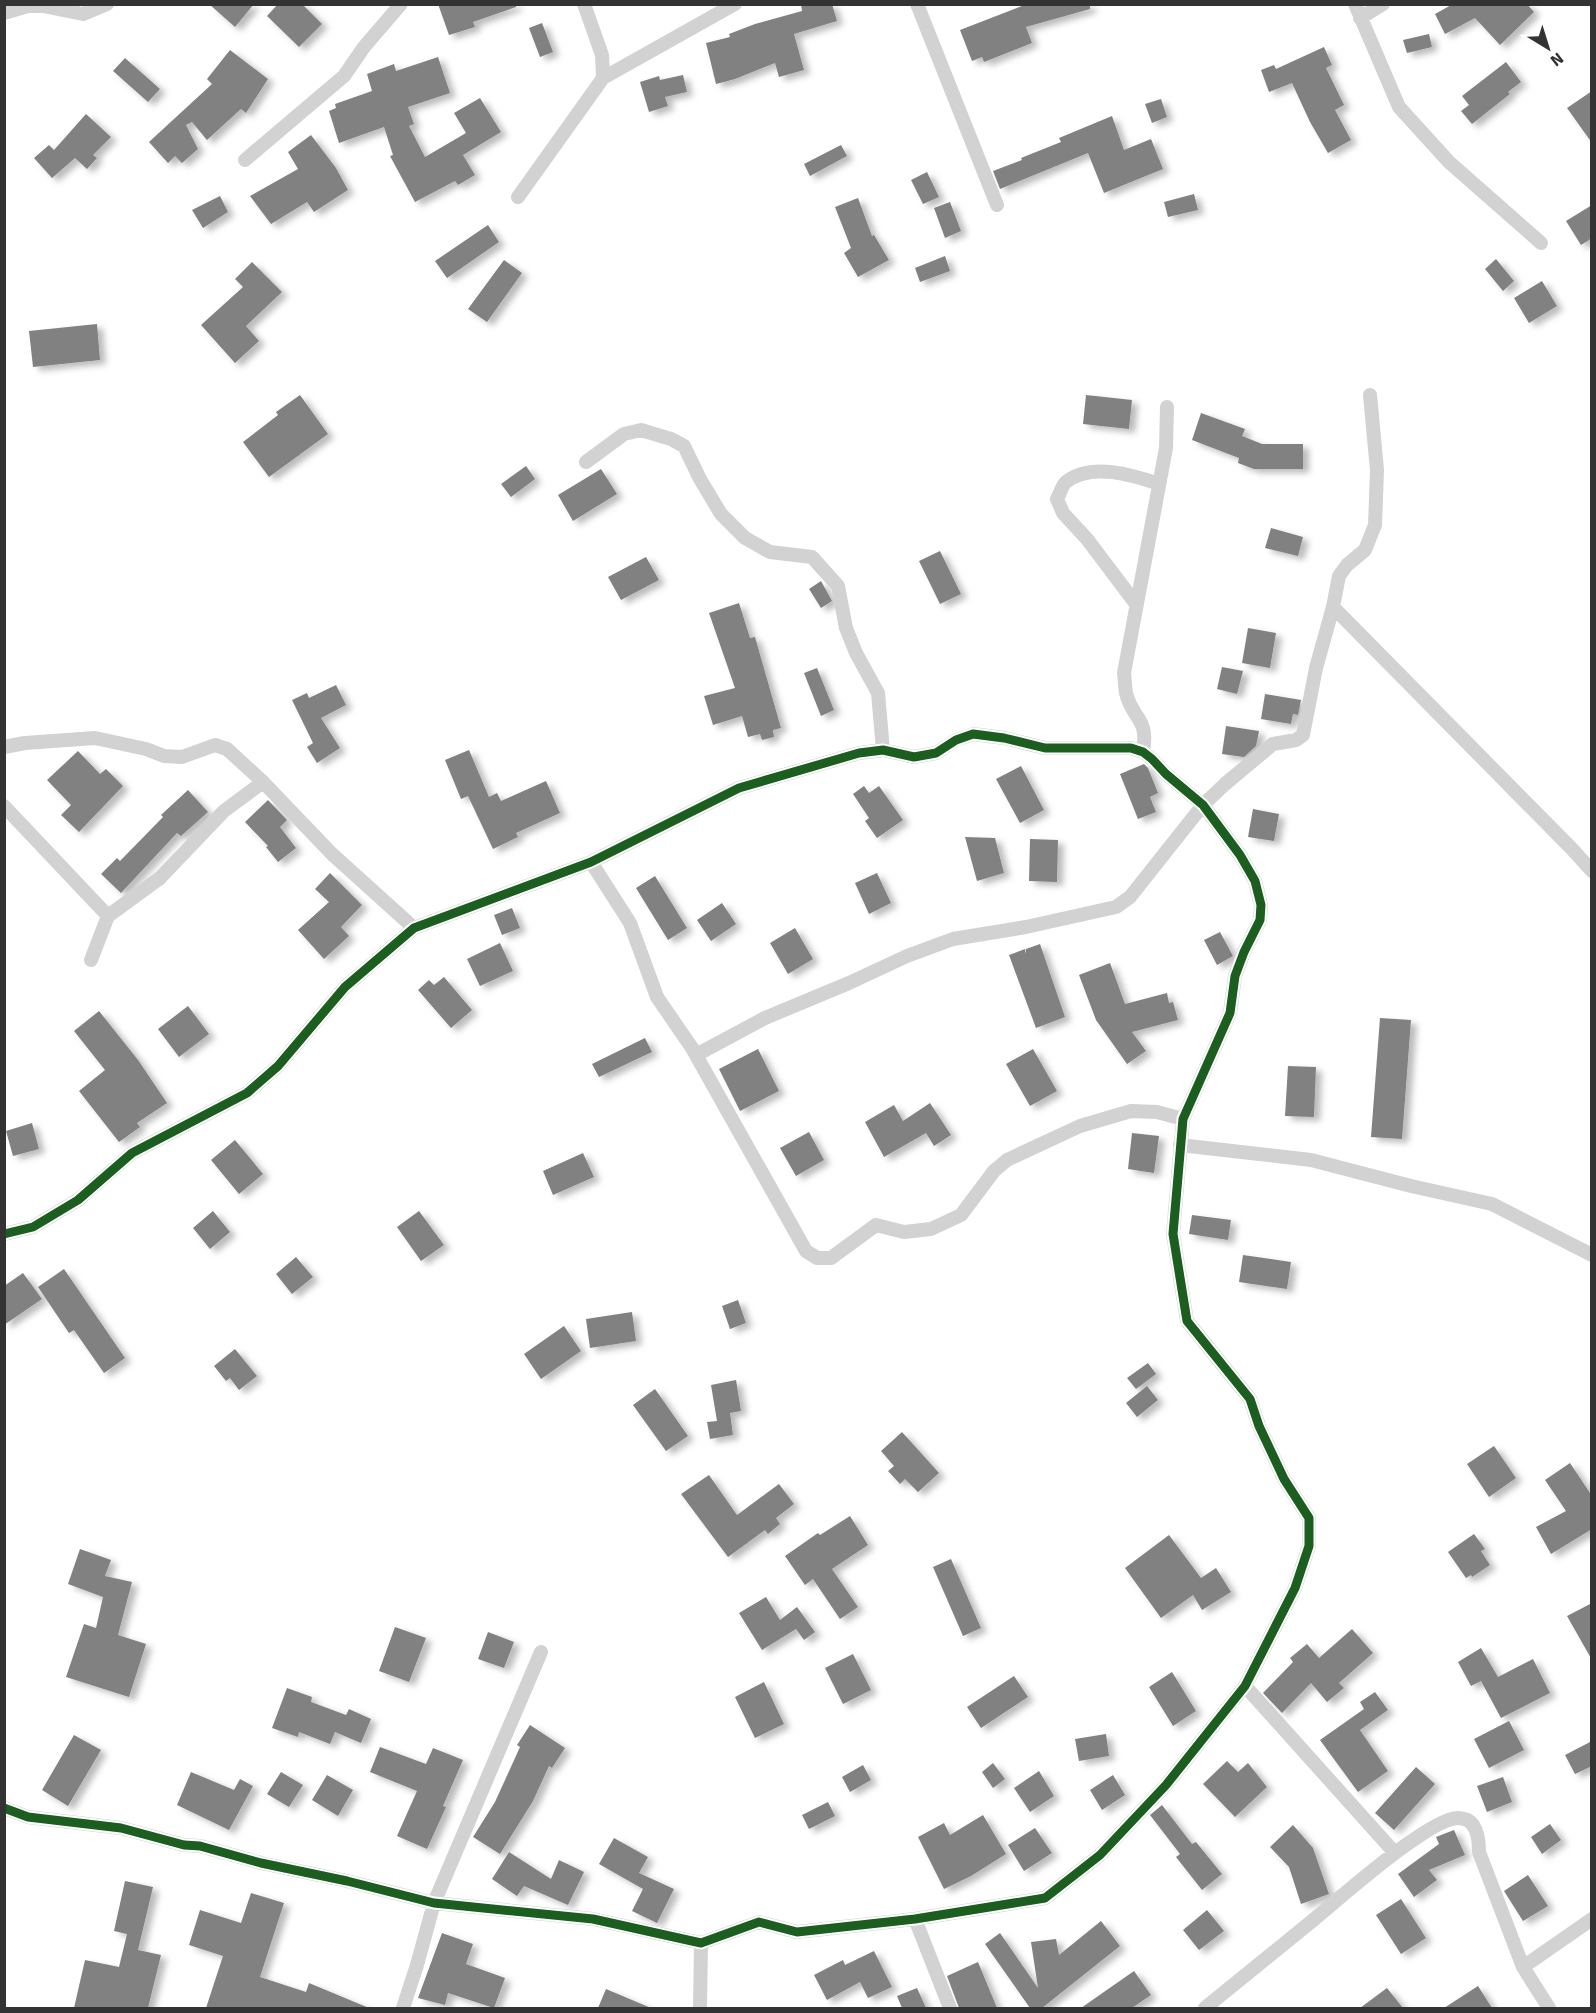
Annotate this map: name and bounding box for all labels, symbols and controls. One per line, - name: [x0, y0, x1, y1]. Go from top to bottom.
- north arrow: [1518, 18, 1578, 78]
- text: N: [1546, 48, 1567, 70]

